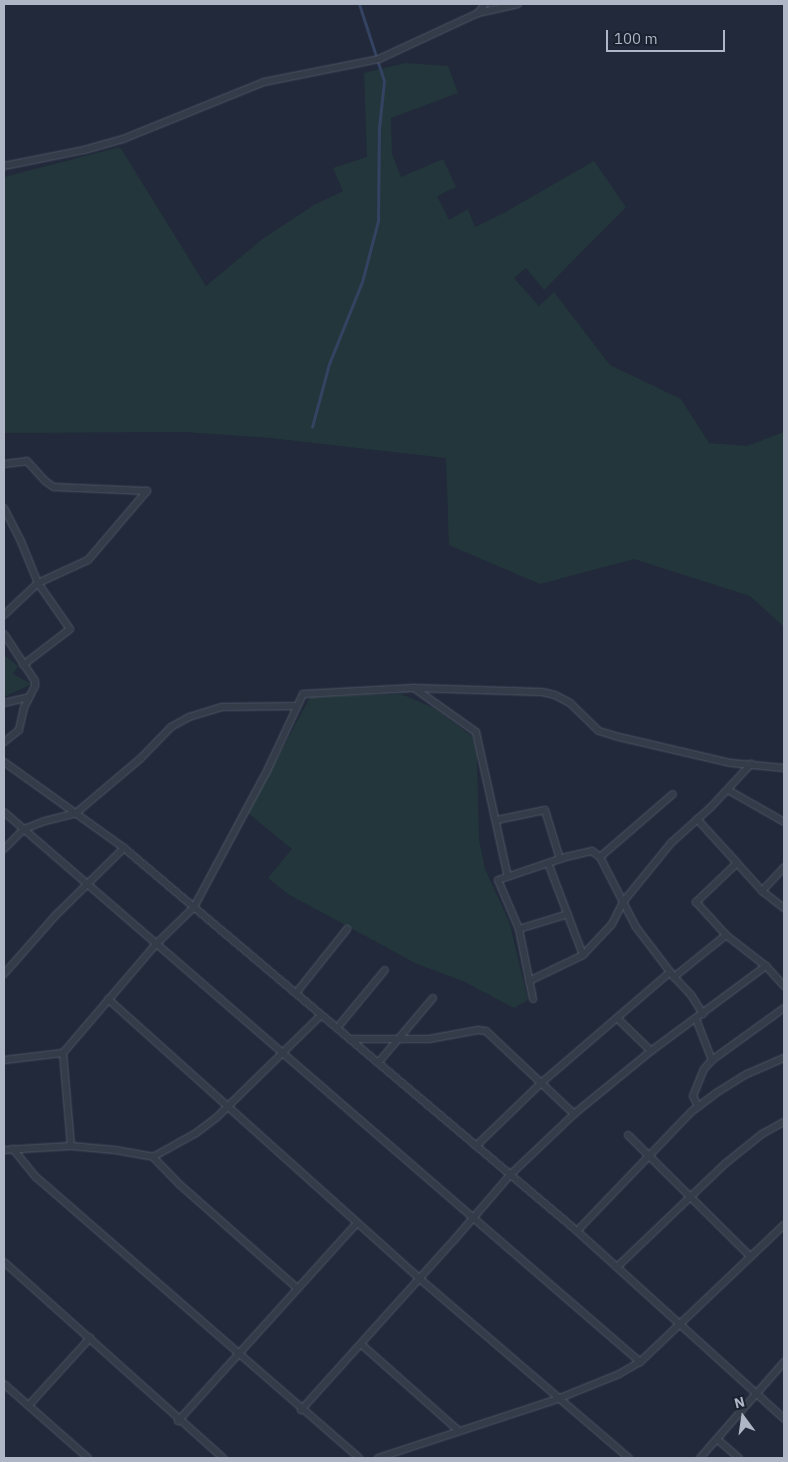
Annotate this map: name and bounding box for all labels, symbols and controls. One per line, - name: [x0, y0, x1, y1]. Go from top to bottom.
- scale bar: [608, 20, 727, 52]
- text: 100 m: [614, 29, 658, 48]
- north arrow: [718, 1392, 768, 1442]
- text: N: [732, 1392, 746, 1412]

